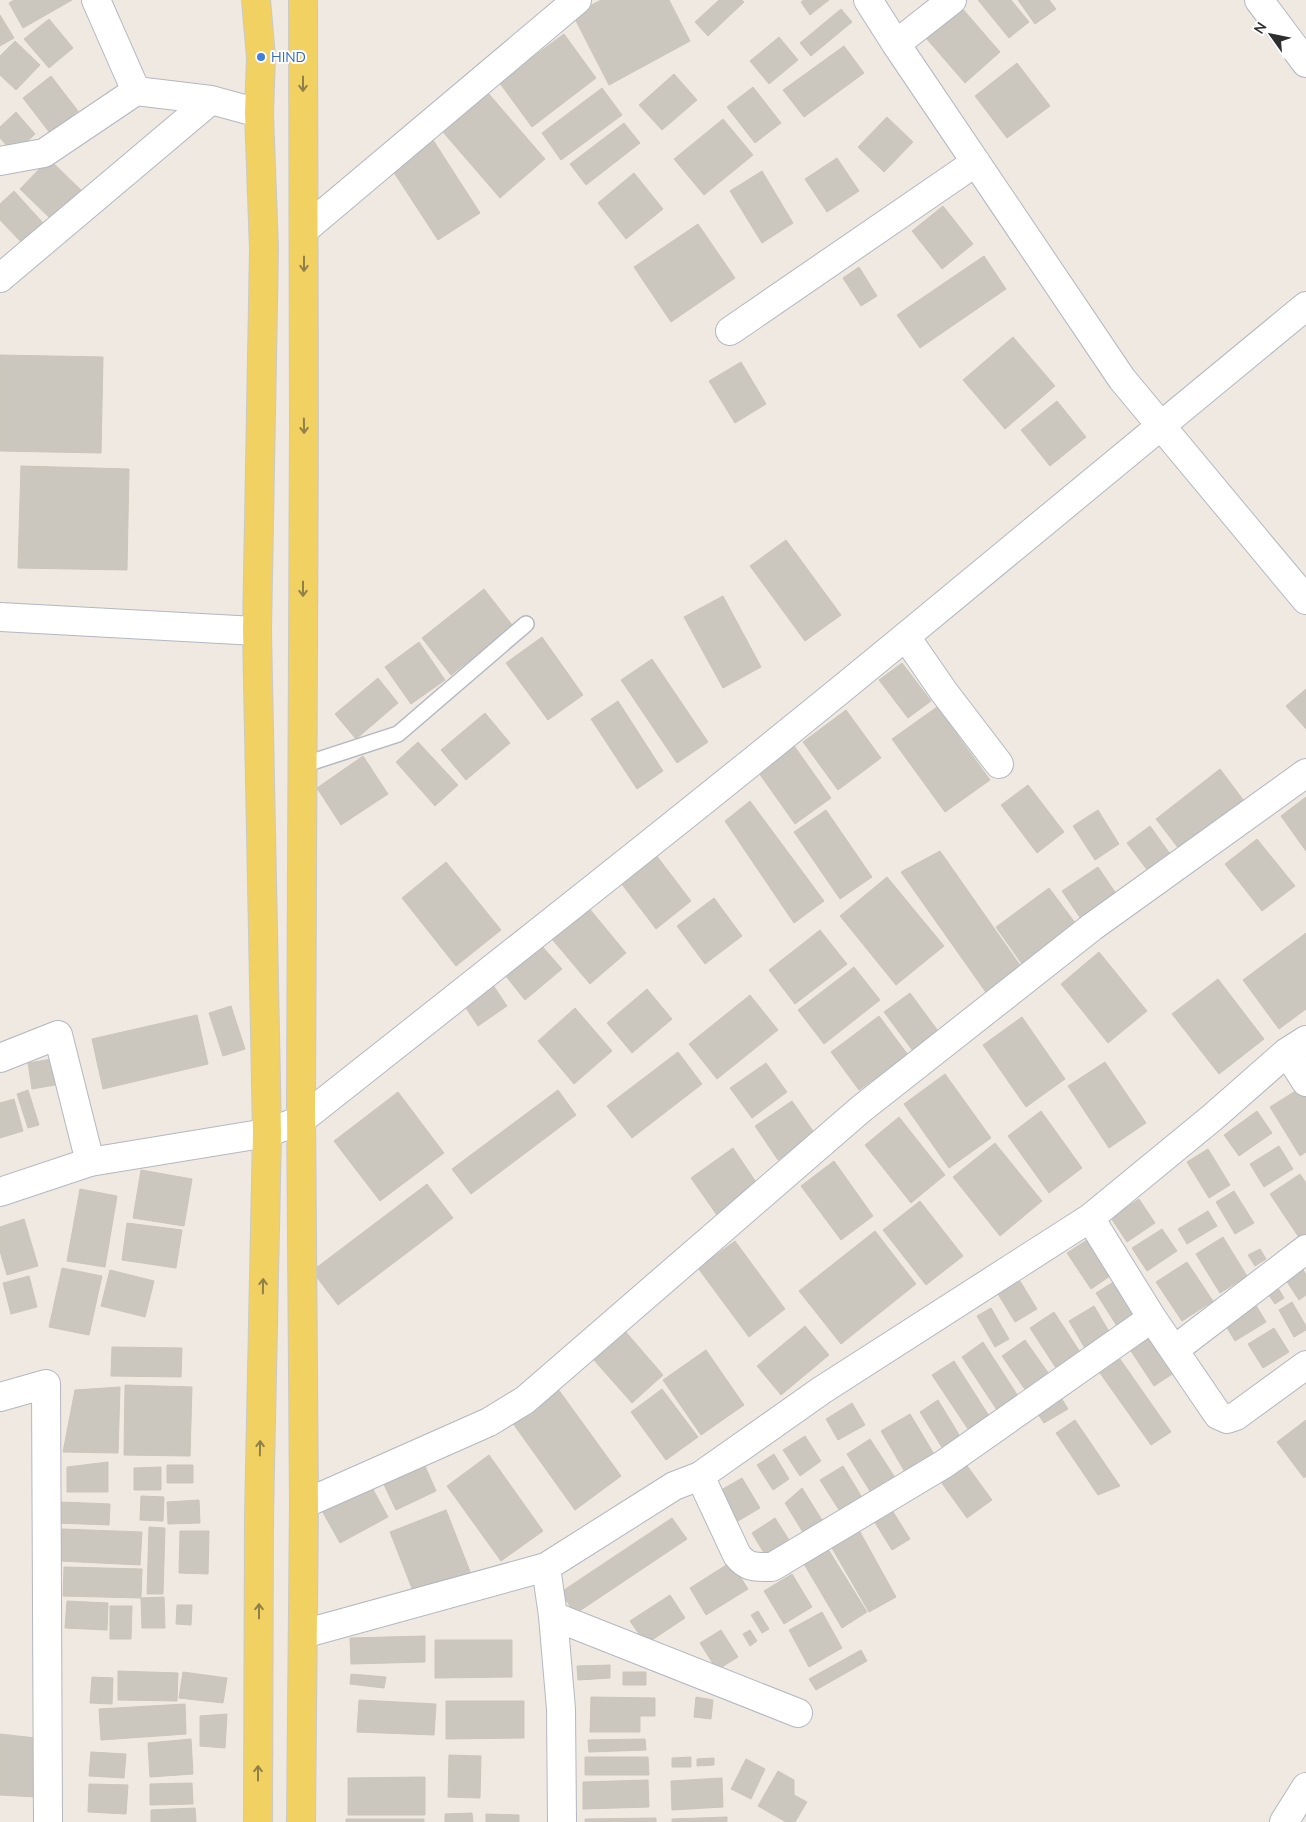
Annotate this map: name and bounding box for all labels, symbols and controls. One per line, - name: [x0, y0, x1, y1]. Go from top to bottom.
- north arrow: [1246, 10, 1296, 60]
- text: N: [1250, 19, 1271, 38]
- place label: HIND: [271, 48, 306, 67]
- marker: HIND: [255, 51, 267, 63]
- one-way arrow: [298, 75, 308, 91]
- one-way arrow: [299, 255, 309, 271]
- one-way arrow: [299, 418, 309, 434]
- one-way arrow: [299, 580, 308, 596]
- one-way arrow: [259, 1278, 268, 1294]
- one-way arrow: [255, 1441, 265, 1457]
- one-way arrow: [254, 1603, 264, 1620]
- one-way arrow: [253, 1766, 263, 1782]

